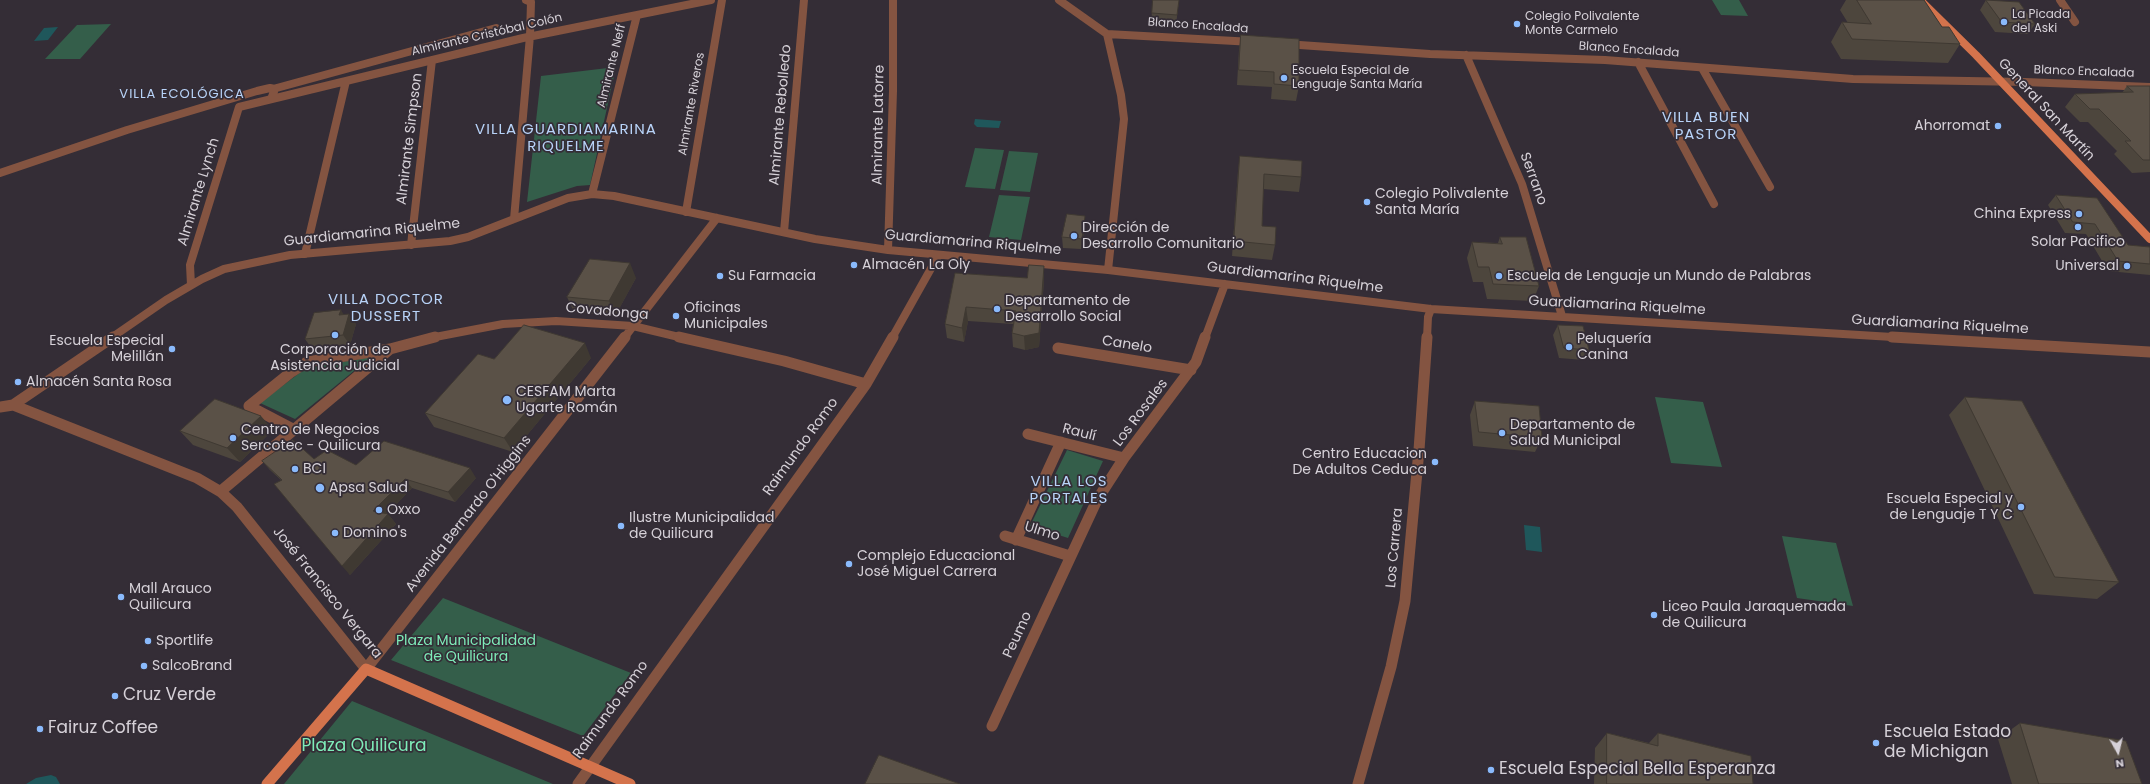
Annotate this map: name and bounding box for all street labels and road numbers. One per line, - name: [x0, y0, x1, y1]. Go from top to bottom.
- street label: Almirante Cristóbal Colón: [410, 11, 564, 59]
- street label: Blanco Encalada: [1147, 15, 1249, 37]
- street label: Almirante Neff: [595, 23, 629, 109]
- street label: Blanco Encalada: [1578, 39, 1680, 61]
- street label: Almirante Rebolledo: [766, 44, 796, 186]
- street label: Almirante Riveros: [676, 51, 708, 157]
- street label: General San Martín: [1994, 55, 2098, 165]
- street label: Blanco Encalada: [2033, 63, 2135, 81]
- street label: Almirante Latorre: [870, 65, 888, 185]
- street label: Almirante Simpson: [394, 72, 426, 206]
- street label: Almirante Lynch: [175, 136, 223, 248]
- street label: Serrano: [1516, 150, 1550, 208]
- street label: Guardiamarina Riquelme: [283, 215, 461, 251]
- street label: Guardiamarina Riquelme: [884, 227, 1062, 259]
- street label: Guardiamarina Riquelme: [1206, 259, 1384, 297]
- street label: Guardiamarina Riquelme: [1528, 293, 1706, 319]
- street label: Covadonga: [565, 300, 649, 324]
- street label: Guardiamarina Riquelme: [1851, 312, 2029, 338]
- street label: Canelo: [1101, 333, 1153, 357]
- street label: Los Rosales: [1110, 376, 1172, 450]
- street label: Raimundo Romo: [760, 395, 842, 499]
- street label: Raulí: [1061, 421, 1097, 445]
- street label: Avenida Bernardo O'Higgins: [403, 432, 535, 596]
- street label: Los Carrera: [1383, 507, 1407, 589]
- street label: Ulmo: [1022, 519, 1062, 545]
- street label: José Francisco Vergara: [269, 524, 385, 662]
- street label: Peumo: [1000, 609, 1036, 661]
- street label: Raimundo Romo: [570, 658, 652, 762]

